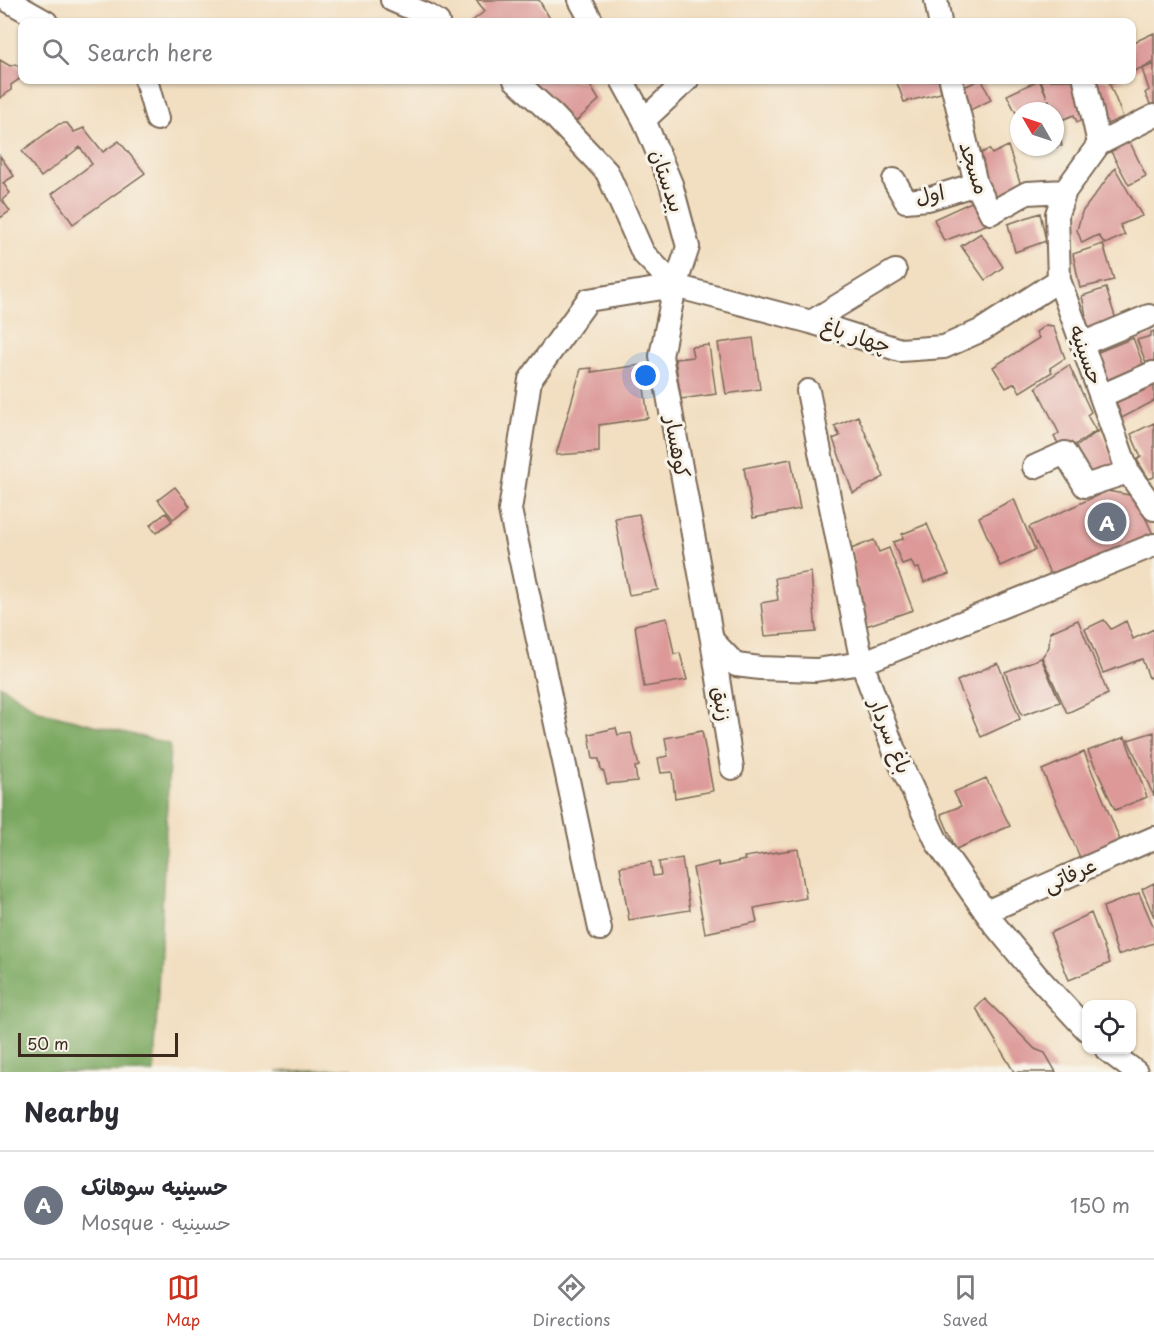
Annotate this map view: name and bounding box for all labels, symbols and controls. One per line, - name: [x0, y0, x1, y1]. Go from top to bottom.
- search box: [18, 18, 1136, 84]
- icon: search: [39, 35, 72, 68]
- text: Search here: [87, 35, 213, 68]
- north arrow: [1010, 102, 1064, 156]
- street label: مسجد: [952, 137, 999, 198]
- street label: بیدستان: [643, 144, 695, 216]
- street label: اول: [912, 175, 947, 212]
- street label: چهار باغ: [817, 308, 896, 361]
- street label: حسینیه: [1062, 320, 1113, 389]
- your location: [631, 361, 660, 390]
- street label: کوهسار: [657, 411, 700, 480]
- pin: A: [1088, 500, 1126, 544]
- street label: زنبق: [705, 684, 743, 723]
- street label: باغ سردار: [860, 691, 922, 778]
- street label: عرفاتی: [1037, 847, 1101, 899]
- map controls: [1082, 1000, 1136, 1054]
- button: locate: [1082, 1000, 1136, 1054]
- scale bar: [18, 1030, 178, 1058]
- text: 50 m: [27, 1031, 68, 1055]
- text: Nearby: [24, 1092, 119, 1131]
- text: حسینیه سوهانک: [81, 1169, 228, 1202]
- text: A: [36, 1190, 51, 1220]
- text: 150 m: [1070, 1190, 1130, 1220]
- text: Mosque · حسینیه: [81, 1207, 231, 1237]
- tab: Map: [166, 1271, 200, 1331]
- tab: Directions: [532, 1271, 610, 1331]
- tab: Saved: [942, 1271, 988, 1331]

